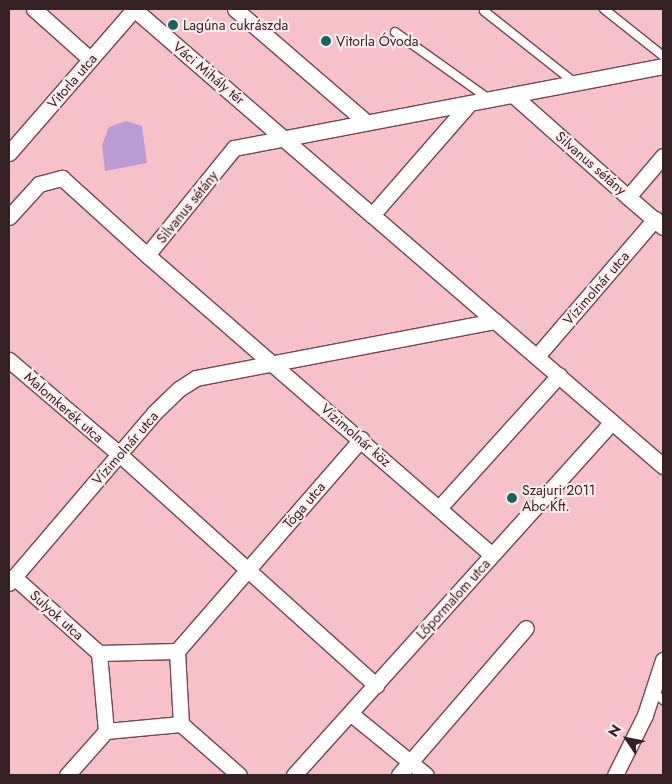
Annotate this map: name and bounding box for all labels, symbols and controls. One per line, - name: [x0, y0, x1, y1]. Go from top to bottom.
- place label: Lagúna cukrászda: [183, 17, 288, 33]
- marker: Lagúna cukrászda: [167, 19, 179, 31]
- place label: Vitorla Óvoda: [336, 33, 418, 49]
- marker: Vitorla Óvoda: [320, 35, 332, 47]
- street label: Váci Mihály tér: [170, 38, 248, 108]
- street label: Vitorla utca: [44, 50, 100, 112]
- street label: Silvanus sétány: [552, 128, 630, 198]
- street label: Silvanus sétány: [153, 167, 221, 247]
- street label: Vízimolnár utca: [559, 248, 633, 328]
- street label: Malomkerék utca: [21, 368, 107, 446]
- street label: Vízimolnár köz: [317, 400, 395, 470]
- street label: Vízimolnár utca: [88, 408, 162, 488]
- street label: Tóga utca: [279, 478, 329, 532]
- place label: Szajuri 2011 Abc Kft.: [522, 482, 595, 514]
- marker: Szajuri 2011 Abc Kft.: [506, 492, 518, 504]
- street label: Lőpormalom utca: [413, 555, 493, 643]
- street label: Sulyok utca: [27, 587, 87, 643]
- north arrow: [602, 714, 652, 764]
- text: N: [603, 720, 626, 741]

